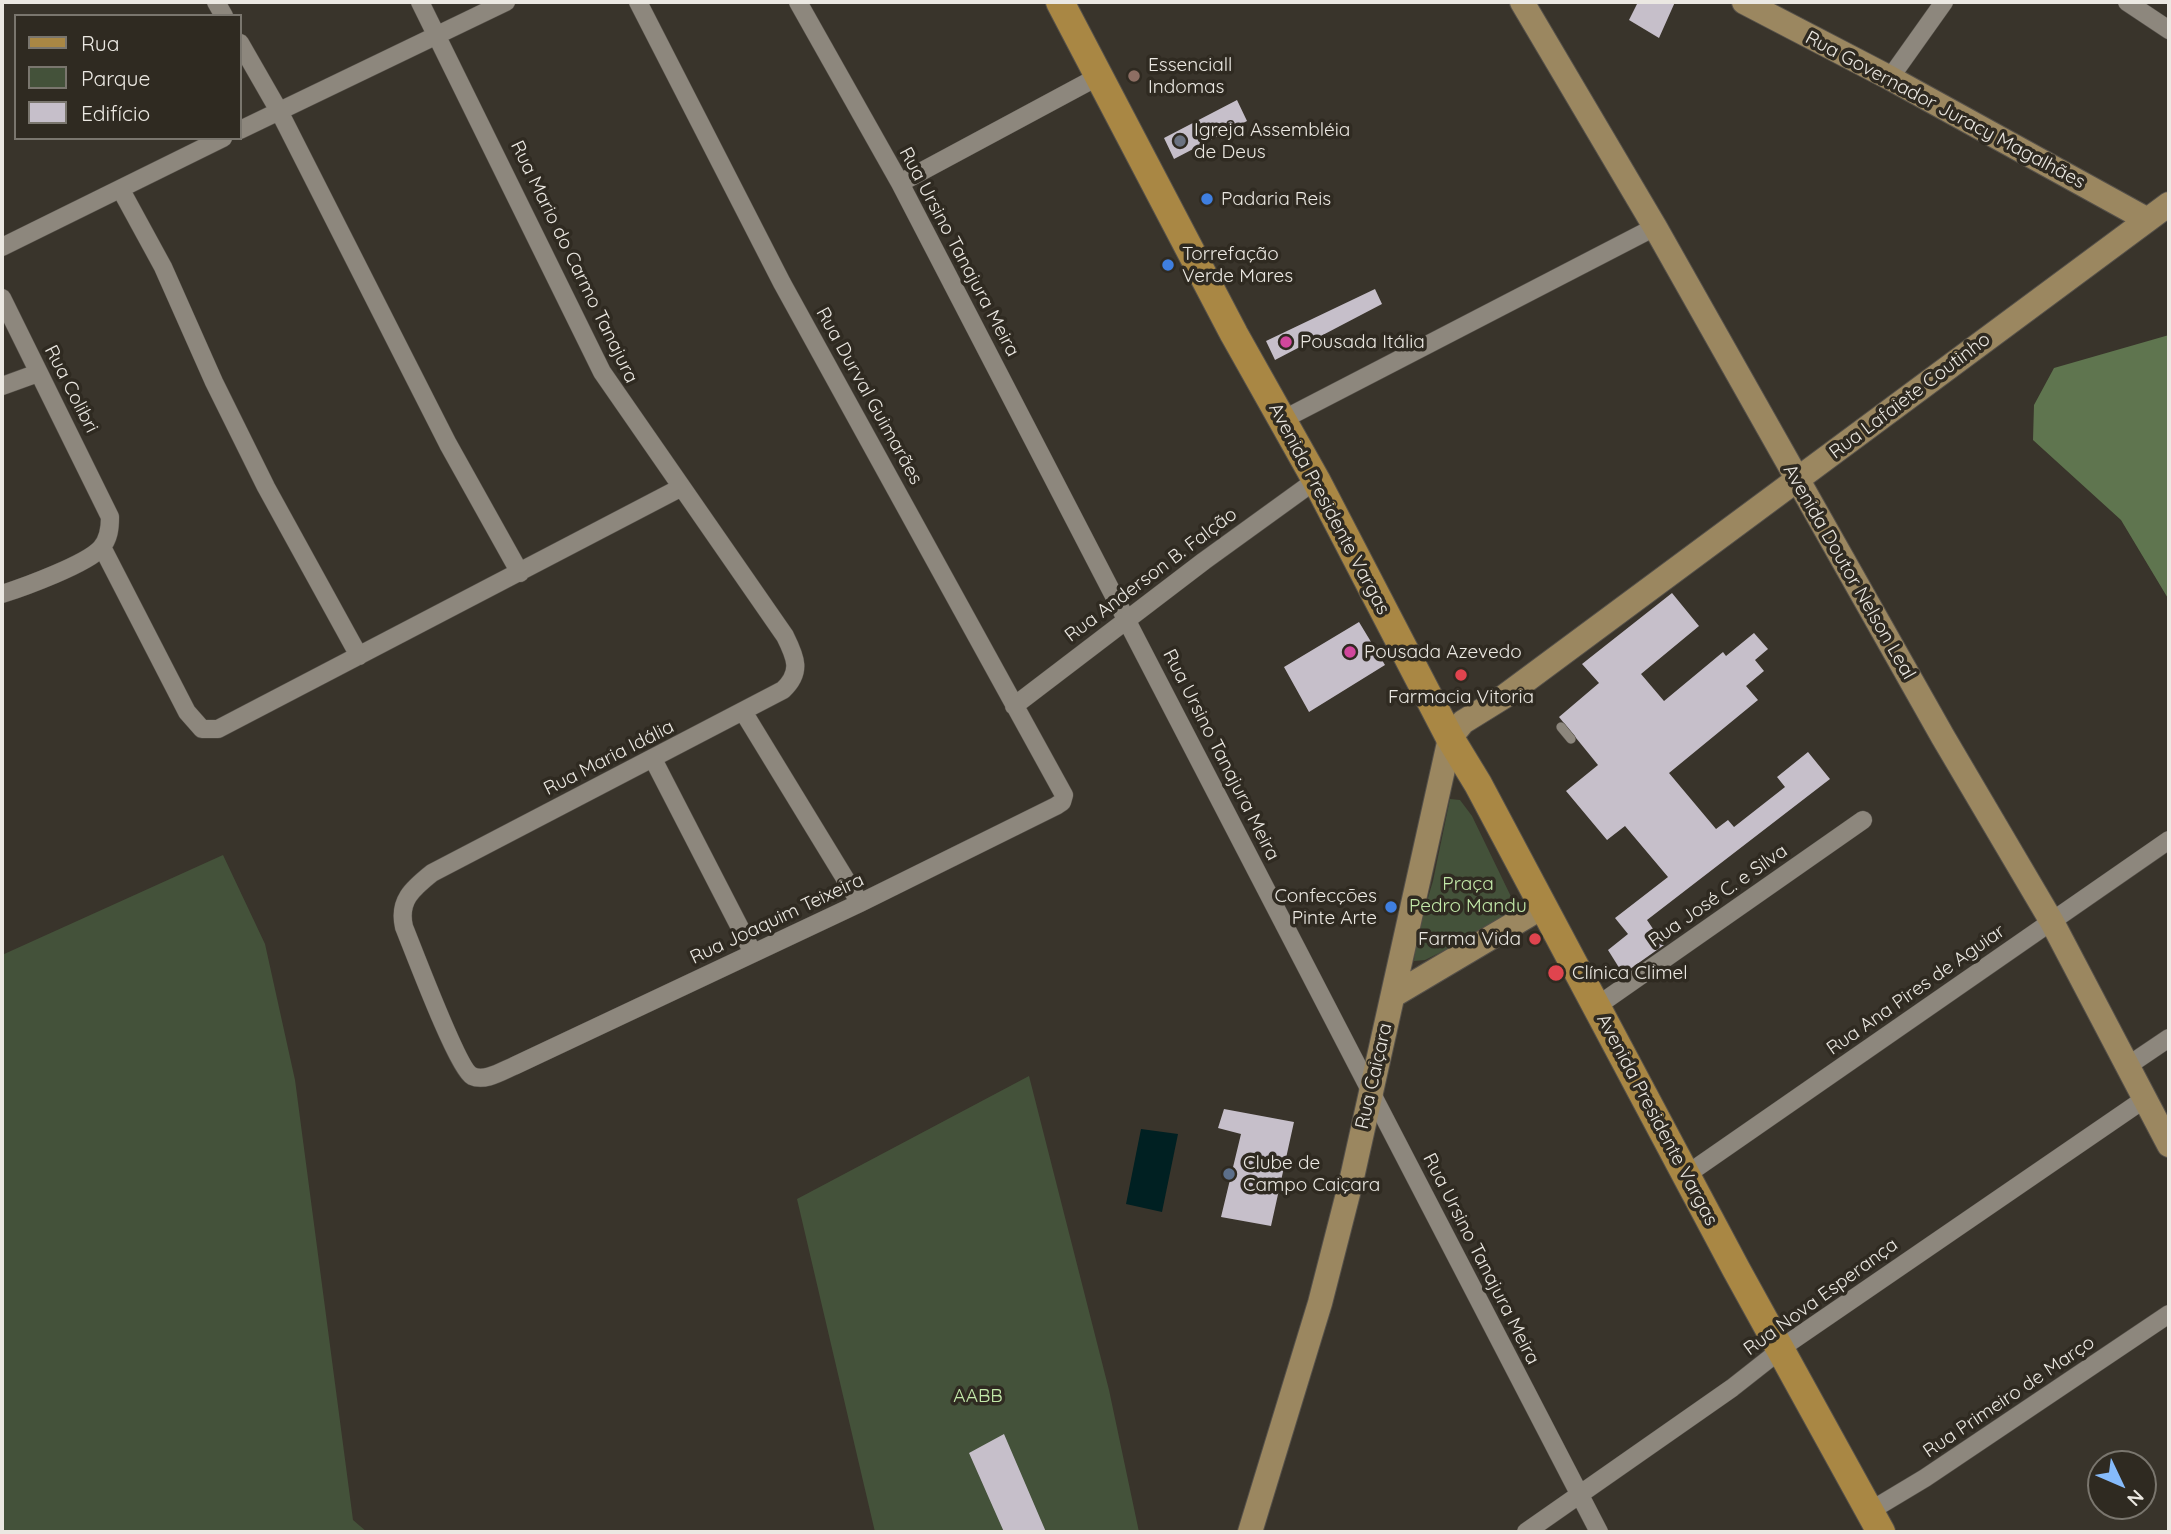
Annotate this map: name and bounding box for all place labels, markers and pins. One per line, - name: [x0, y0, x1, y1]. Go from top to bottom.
- place label: Essenciall Indomas: [1148, 54, 1232, 98]
- marker: Essenciall Indomas: [1126, 68, 1142, 84]
- place label: Igreja Assembléia de Deus: [1194, 119, 1350, 163]
- marker: Igreja Assembléia de Deus: [1172, 133, 1188, 149]
- place label: Padaria Reis: [1221, 188, 1331, 210]
- marker: Padaria Reis: [1199, 191, 1215, 207]
- place label: Torrefação Verde Mares: [1182, 243, 1293, 287]
- marker: Torrefação Verde Mares: [1160, 257, 1176, 273]
- place label: Pousada Itália: [1300, 331, 1425, 353]
- marker: Pousada Itália: [1278, 334, 1294, 350]
- place label: Pousada Azevedo: [1364, 641, 1522, 663]
- marker: Pousada Azevedo: [1342, 644, 1358, 660]
- marker: Farmacia Vitoria: [1453, 667, 1469, 683]
- place label: Farmacia Vitoria: [1388, 686, 1534, 708]
- place label: Confecções Pinte Arte: [1274, 885, 1377, 929]
- marker: Confecções Pinte Arte: [1383, 899, 1399, 915]
- place label: Farma Vida: [1418, 928, 1521, 950]
- marker: Farma Vida: [1527, 931, 1543, 947]
- place label: Clínica Climel: [1572, 962, 1688, 984]
- marker: Clínica Climel: [1546, 963, 1566, 983]
- place label: Clube de Campo Caiçara: [1243, 1152, 1380, 1196]
- marker: Clube de Campo Caiçara: [1221, 1166, 1237, 1182]

